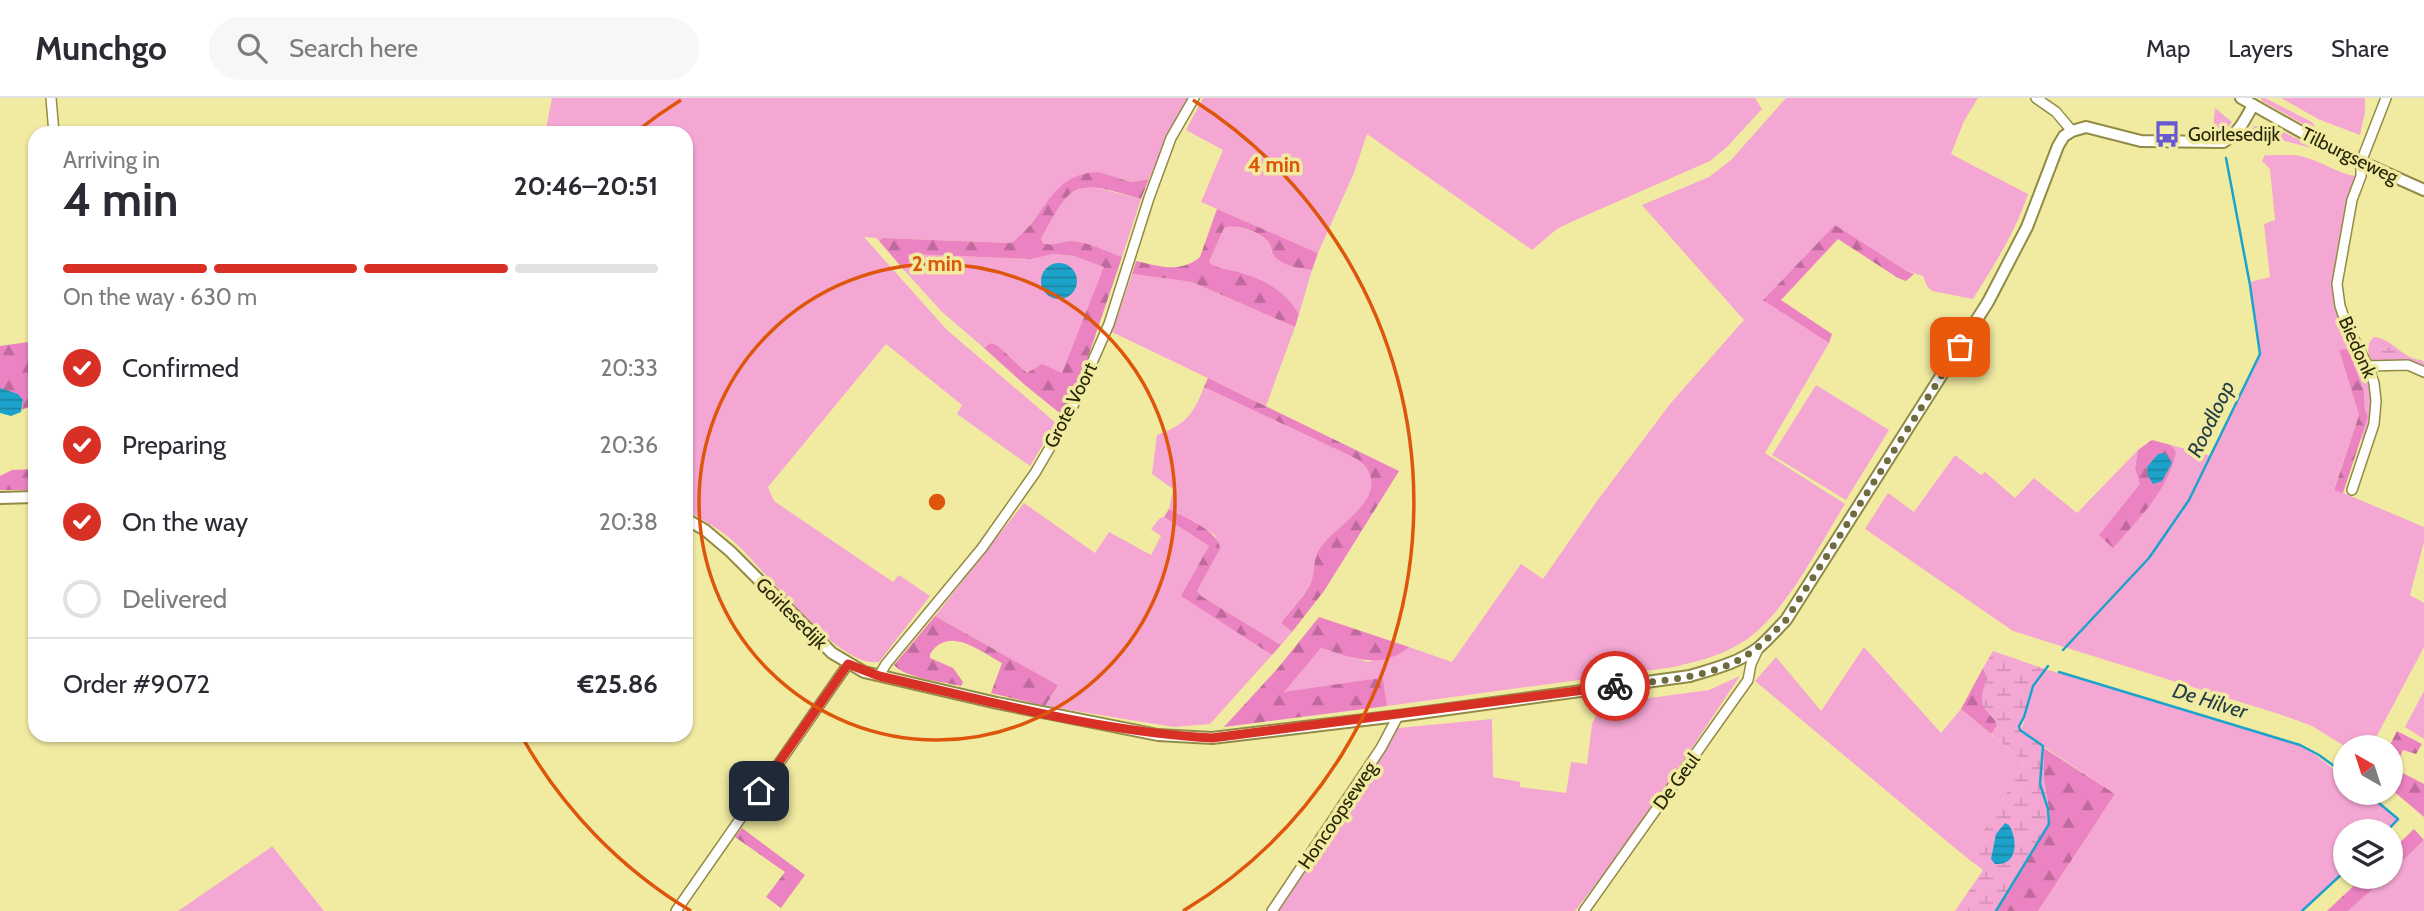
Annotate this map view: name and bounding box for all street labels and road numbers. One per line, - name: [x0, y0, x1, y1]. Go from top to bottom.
- street label: Tilburgseweg: [2298, 122, 2402, 189]
- street label: Biedonk: [2334, 313, 2381, 382]
- street label: Grote Voort: [1039, 358, 1102, 452]
- street label: Goirlesedijk: [751, 573, 833, 654]
- street label: De Geul: [1648, 748, 1705, 814]
- street label: Honcoopseweg: [1293, 757, 1382, 873]

